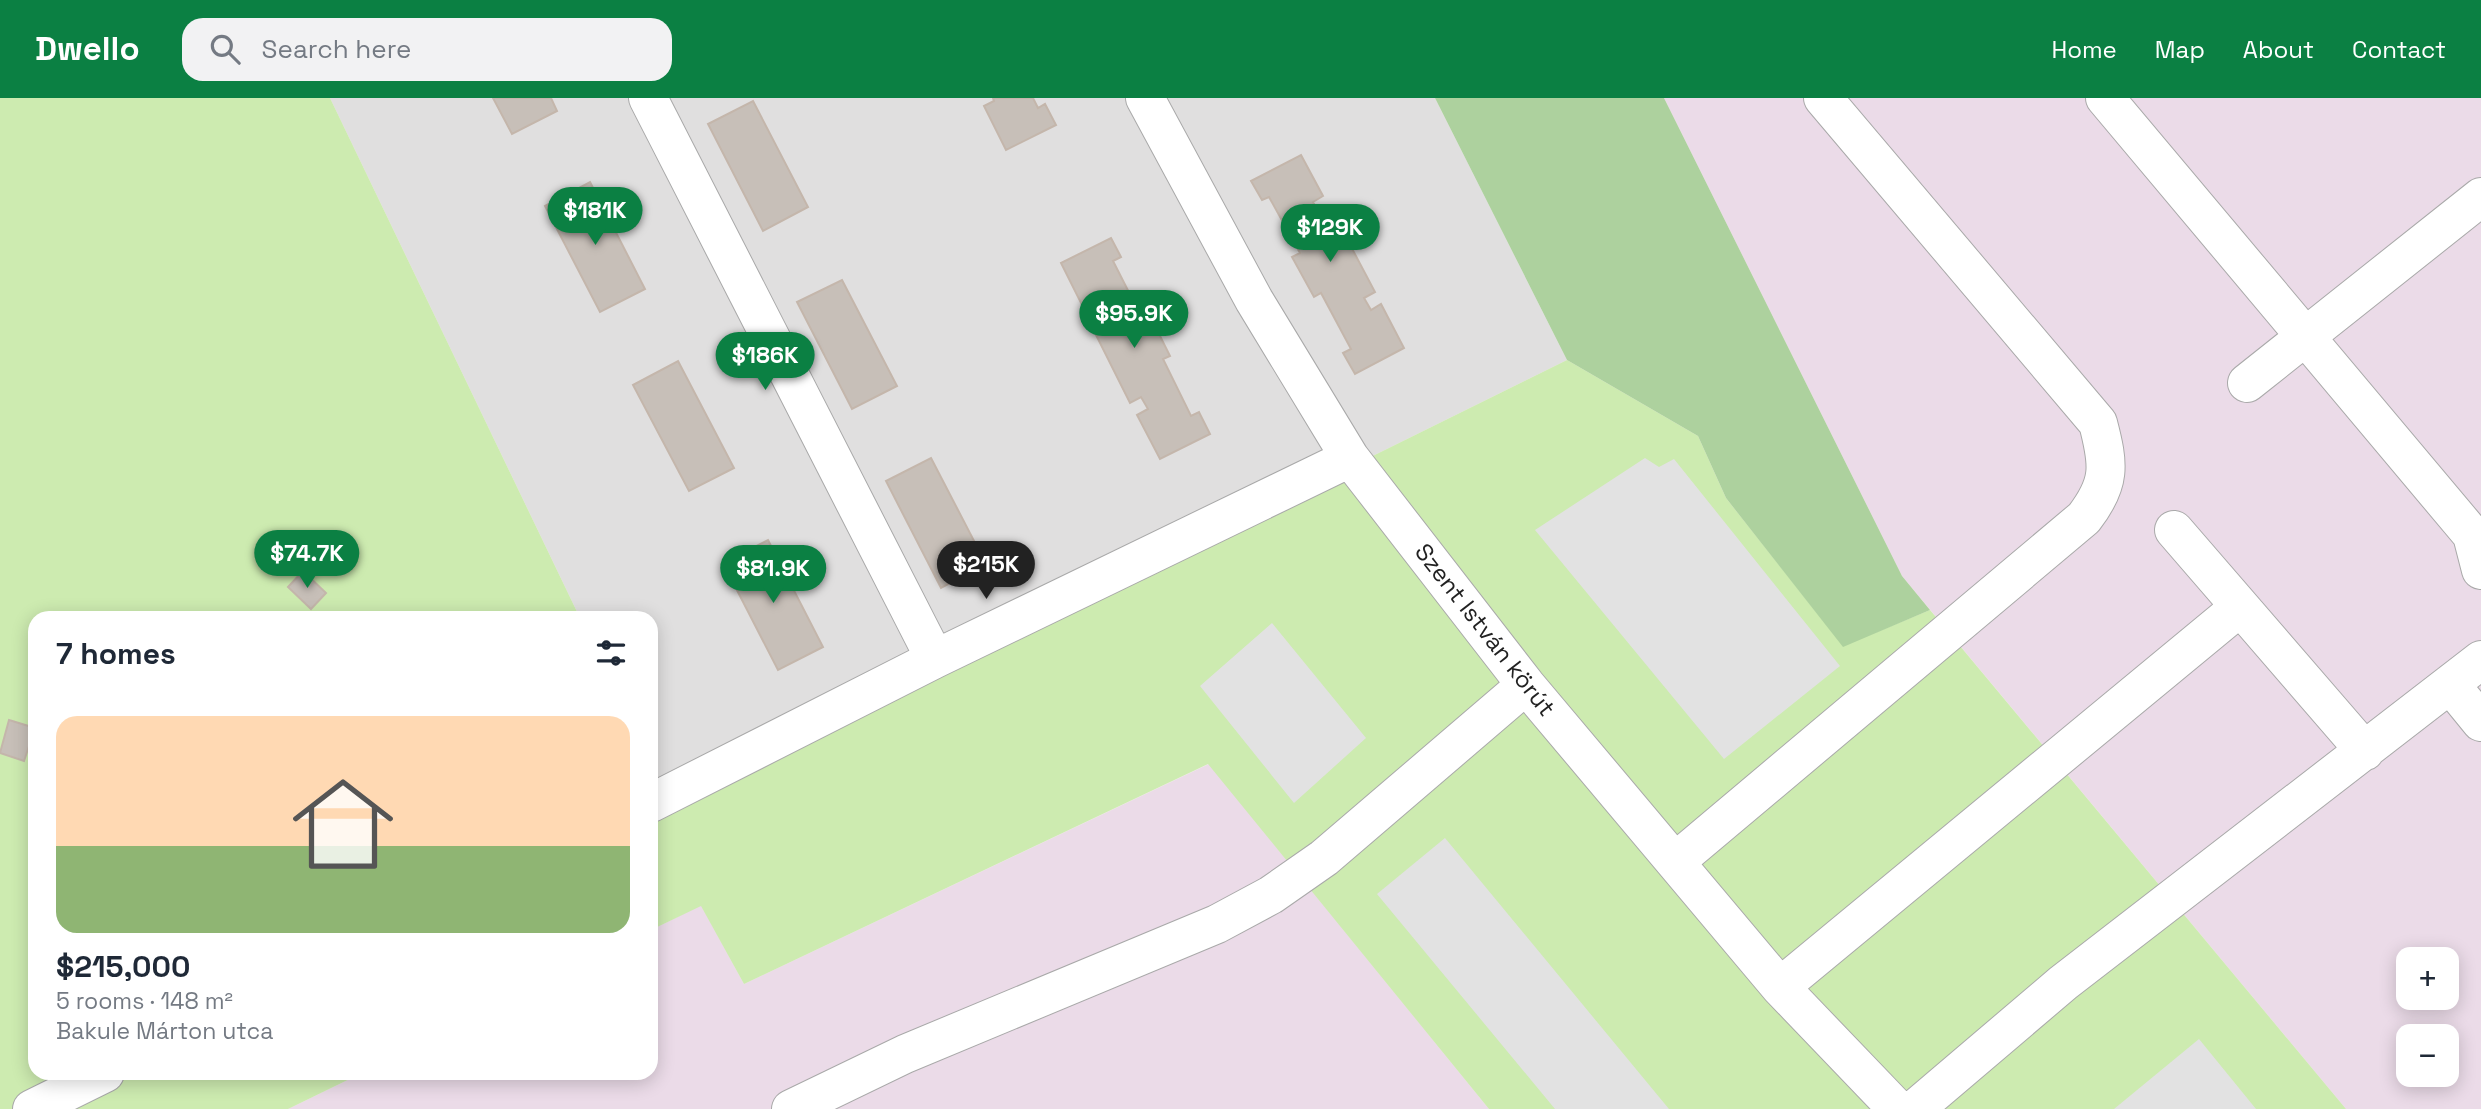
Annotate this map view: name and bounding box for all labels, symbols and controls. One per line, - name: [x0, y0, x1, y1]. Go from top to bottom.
- search box: [182, 18, 672, 81]
- text: Dwello: [35, 28, 140, 70]
- icon: search: [206, 30, 244, 68]
- text: Search here: [262, 32, 411, 66]
- text: Home: [2051, 34, 2117, 65]
- text: Map: [2155, 34, 2205, 65]
- text: About: [2243, 34, 2314, 65]
- text: Contact: [2352, 34, 2446, 65]
- pin: $181K: [546, 188, 644, 247]
- text: $181K: [564, 195, 626, 225]
- pin: $129K: [1281, 204, 1379, 264]
- text: $129K: [1297, 212, 1363, 242]
- pin: $95.9K: [1077, 290, 1191, 350]
- text: $95.9K: [1095, 298, 1173, 328]
- pin: $186K: [716, 332, 814, 392]
- text: $186K: [732, 340, 798, 370]
- pin: $74.7K: [250, 531, 364, 590]
- street label: Szent István körút: [1408, 537, 1563, 722]
- text: $74.7K: [270, 538, 344, 568]
- pin: $215K: [937, 542, 1035, 601]
- pin: $81.9K: [716, 546, 830, 605]
- text: $215K: [953, 549, 1019, 579]
- text: $81.9K: [736, 553, 810, 583]
- text: 7 homes: [56, 634, 176, 673]
- icon: filters: [592, 634, 630, 672]
- icon: home: [280, 761, 406, 887]
- text: $215,000: [56, 947, 190, 986]
- map controls: [2396, 947, 2459, 1087]
- button: +: [2396, 947, 2459, 1010]
- text: 5 rooms · 148 m²: [56, 986, 233, 1016]
- text: Bakule Márton utca: [56, 1016, 273, 1046]
- button: −: [2396, 1024, 2459, 1087]

